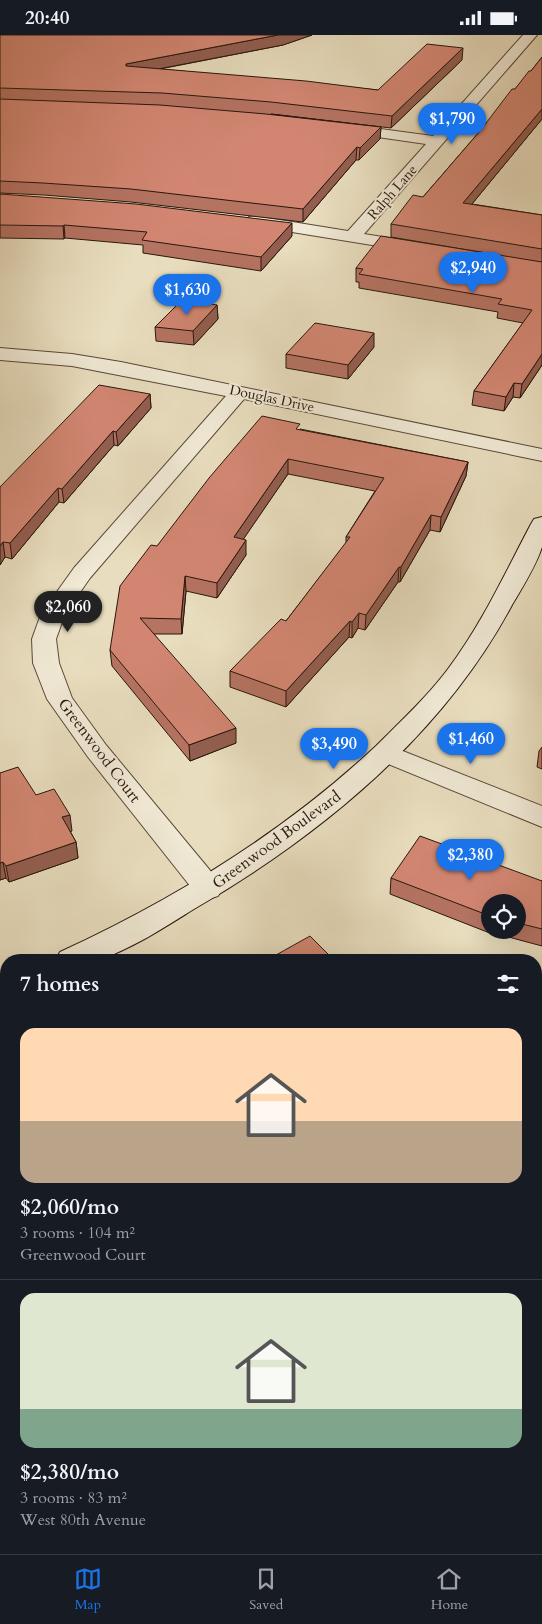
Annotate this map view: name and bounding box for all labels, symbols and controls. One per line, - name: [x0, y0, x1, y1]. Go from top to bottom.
- text: 20:40: [25, 5, 69, 31]
- pin: $1,790: [411, 103, 493, 145]
- text: $1,790: [429, 108, 475, 130]
- street label: Ralph Lane: [363, 161, 422, 224]
- pin: $2,940: [432, 251, 514, 294]
- text: $2,940: [450, 257, 496, 279]
- pin: $1,630: [146, 273, 228, 316]
- text: $1,630: [164, 279, 210, 301]
- street label: Douglas Drive: [228, 380, 316, 417]
- pin: $2,060: [27, 591, 109, 633]
- text: $2,060: [45, 596, 91, 618]
- street label: Greenwood Court: [53, 694, 146, 807]
- pin: $1,460: [430, 723, 512, 765]
- pin: $3,490: [293, 727, 375, 770]
- text: $1,460: [448, 728, 494, 750]
- text: $3,490: [311, 733, 357, 755]
- street label: Greenwood Boulevard: [208, 785, 346, 894]
- pin: $2,380: [429, 839, 511, 881]
- text: $2,380: [447, 844, 493, 866]
- map controls: [481, 894, 526, 939]
- button: locate: [481, 894, 526, 939]
- text: 7 homes: [20, 970, 99, 999]
- icon: filters: [494, 970, 522, 998]
- icon: home: [226, 1060, 316, 1150]
- text: $2,060/mo: [20, 1193, 119, 1222]
- text: 3 rooms · 104 m²: [20, 1222, 135, 1244]
- text: Greenwood Court: [20, 1244, 146, 1266]
- icon: home: [226, 1326, 316, 1416]
- text: $2,380/mo: [20, 1458, 119, 1487]
- text: 3 rooms · 83 m²: [20, 1487, 127, 1509]
- text: West 80th Avenue: [20, 1509, 146, 1531]
- tab: Map: [74, 1565, 102, 1614]
- tab: Saved: [249, 1565, 283, 1614]
- tab: Home: [431, 1565, 468, 1614]

